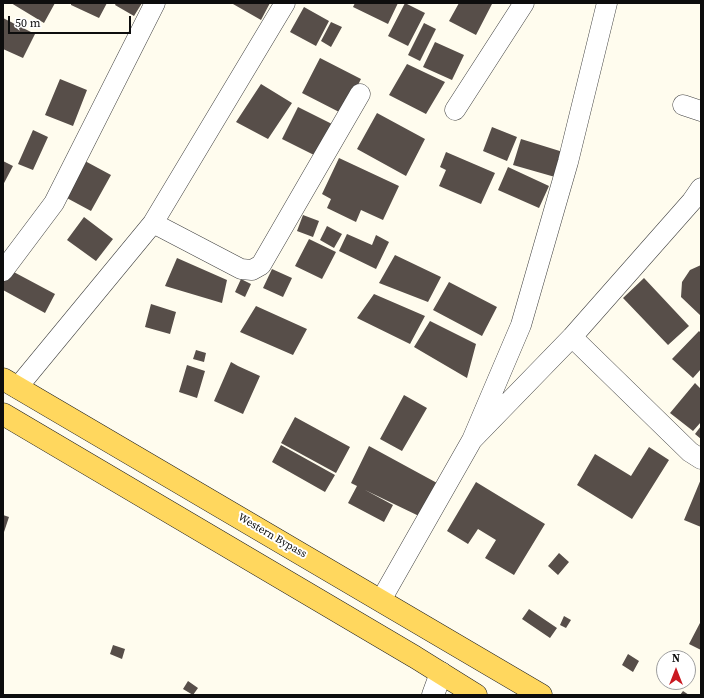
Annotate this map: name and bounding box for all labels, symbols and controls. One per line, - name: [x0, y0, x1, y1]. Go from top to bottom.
- scale bar: [10, 8, 133, 34]
- text: 50 m: [15, 15, 41, 31]
- street label: Western Bypass: [235, 511, 309, 561]
- north arrow: [656, 650, 696, 690]
- text: N: [672, 651, 680, 666]

